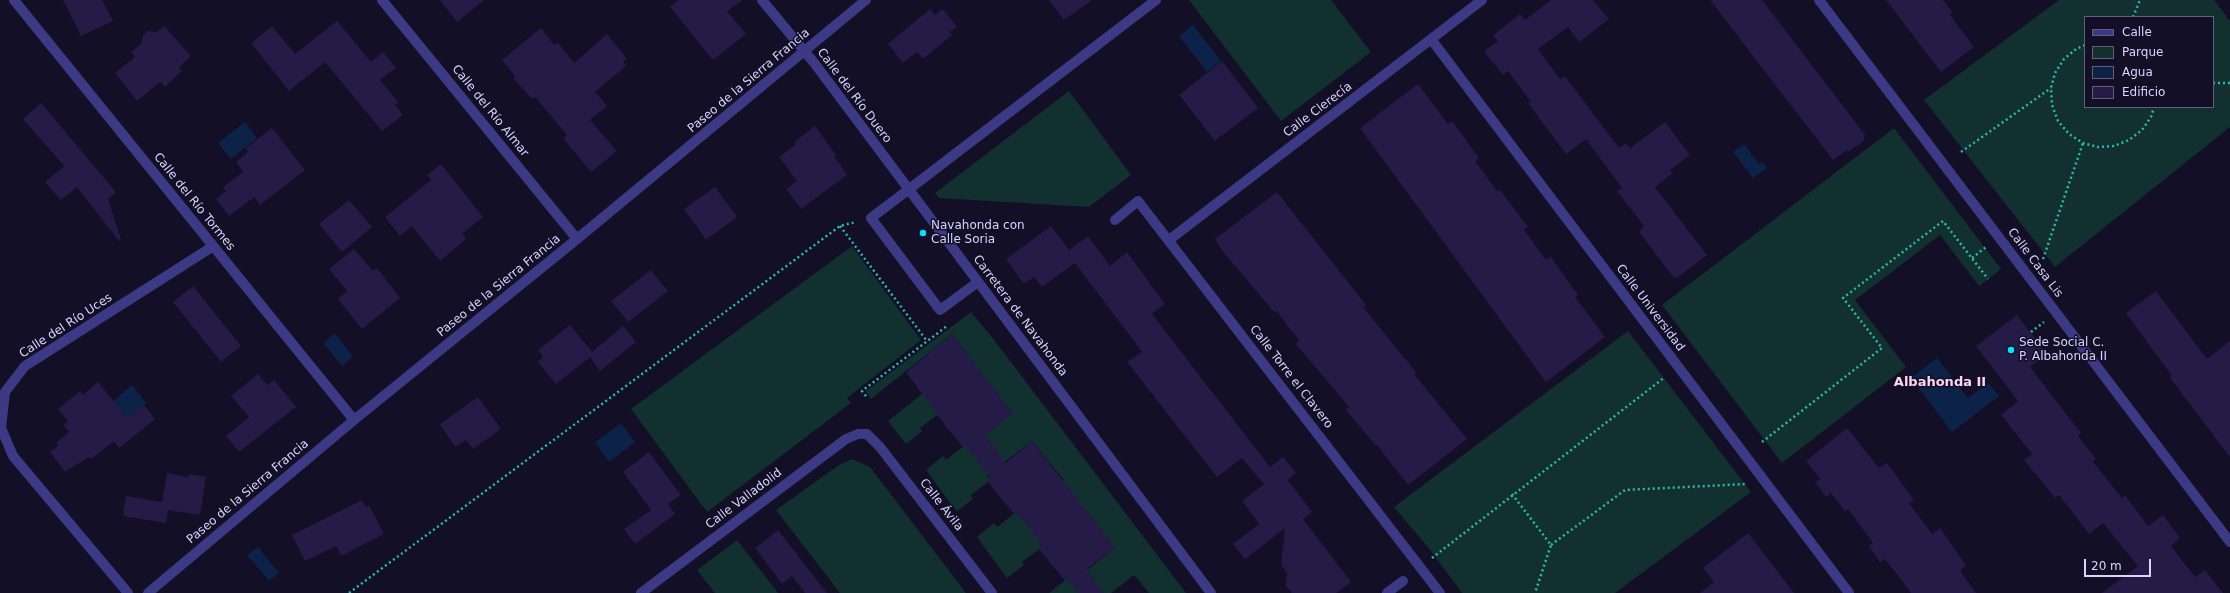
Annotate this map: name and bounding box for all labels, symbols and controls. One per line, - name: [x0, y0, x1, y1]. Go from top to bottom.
- legend: [2084, 16, 2214, 108]
- text: Calle: [2122, 25, 2152, 39]
- street label: Paseo de la Sierra Francia: [685, 26, 813, 136]
- text: Parque: [2122, 45, 2163, 59]
- street label: Calle del Río Duero: [814, 46, 894, 146]
- street label: Calle del Río Almar: [449, 62, 531, 160]
- text: Agua: [2122, 65, 2153, 79]
- street label: Calle Clerecía: [1281, 80, 1355, 140]
- text: Edificio: [2122, 85, 2165, 99]
- street label: Calle del Río Tormes: [150, 150, 238, 254]
- place label: Navahonda con Calle Soria: [931, 219, 1025, 247]
- street label: Calle Casa Lis: [2004, 226, 2066, 300]
- marker: Navahonda con Calle Soria: [918, 228, 928, 238]
- street label: Paseo de la Sierra Francia: [434, 232, 564, 340]
- street label: Carretera de Navahonda: [970, 253, 1070, 379]
- street label: Calle Universidad: [1613, 262, 1687, 354]
- street label: Calle del Río Uces: [17, 291, 115, 361]
- street label: Calle Torre el Clavero: [1246, 323, 1336, 431]
- place label: Sede Social C. P. Albahonda II: [2019, 336, 2107, 364]
- marker: Sede Social C. P. Albahonda II: [2006, 345, 2016, 355]
- district label: Albahonda II: [1894, 375, 1986, 391]
- street label: Paseo de la Sierra Francia: [184, 437, 312, 547]
- street label: Calle Valladolid: [703, 466, 785, 532]
- street label: Calle Ávila: [916, 476, 966, 534]
- scale bar: [2086, 551, 2153, 577]
- text: 20 m: [2091, 559, 2122, 573]

